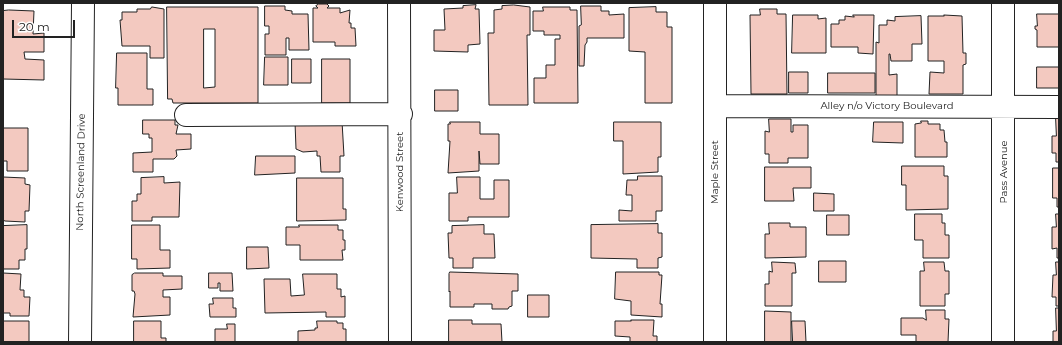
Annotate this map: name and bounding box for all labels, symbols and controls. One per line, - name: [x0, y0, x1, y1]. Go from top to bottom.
- scale bar: [14, 12, 77, 38]
- text: 20 m: [19, 19, 50, 34]
- street label: Alley n/o Victory Boulevard: [820, 100, 954, 112]
- street label: North Screenland Drive: [74, 113, 88, 231]
- street label: Kenwood Street: [394, 132, 406, 212]
- street label: Maple Street: [709, 140, 721, 204]
- street label: Pass Avenue: [998, 140, 1010, 204]

